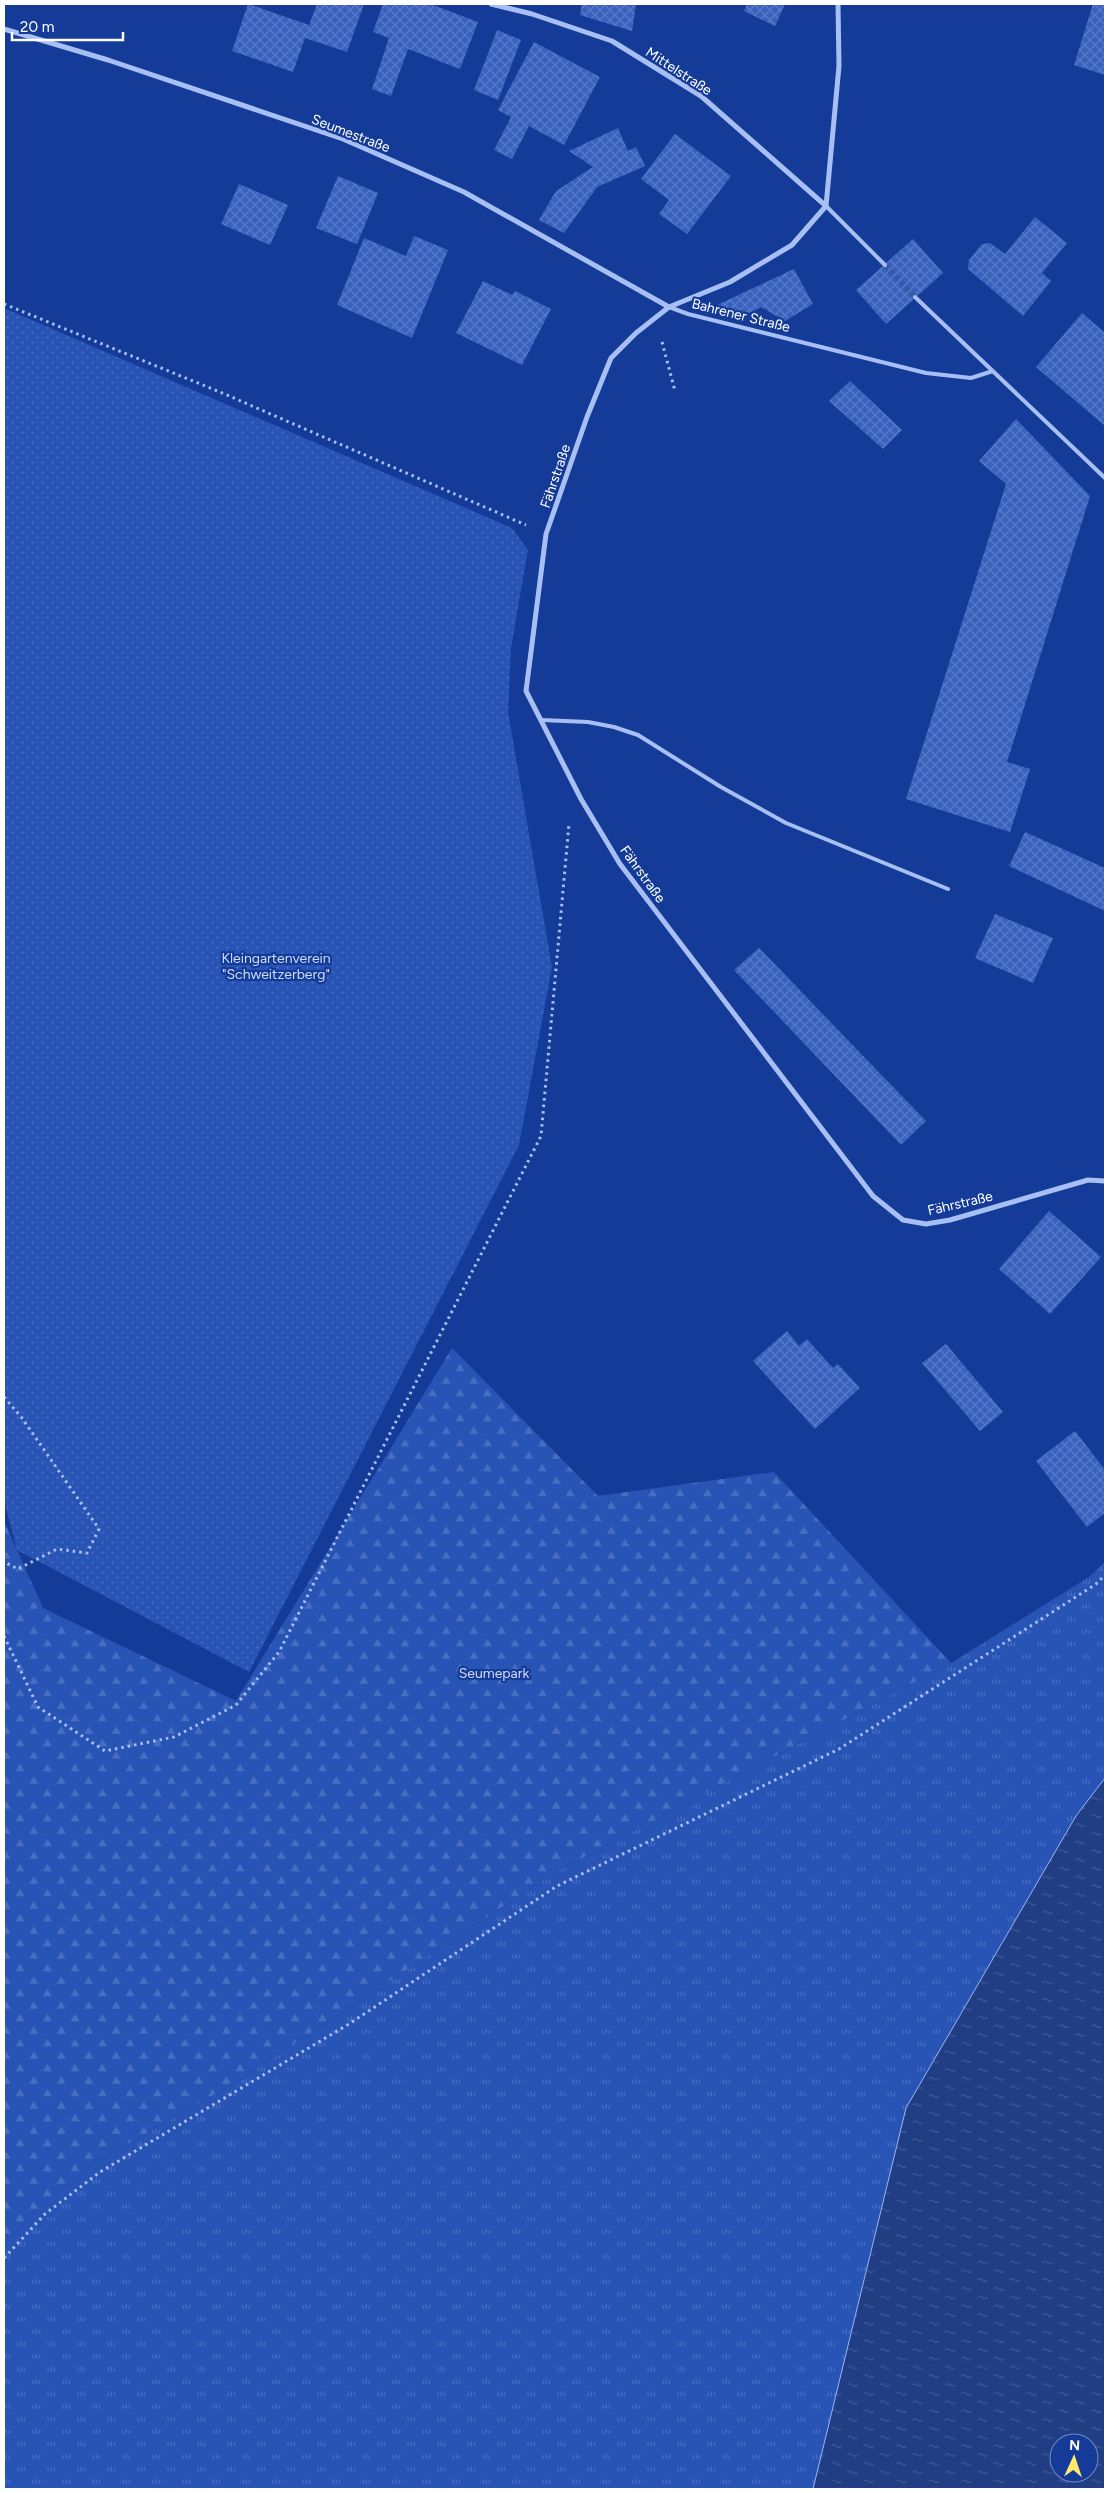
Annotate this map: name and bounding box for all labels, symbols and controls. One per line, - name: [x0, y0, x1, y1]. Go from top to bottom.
- scale bar: [12, 10, 124, 42]
- text: 20 m: [20, 18, 54, 36]
- street label: Mittelstraße: [642, 44, 715, 99]
- street label: Seumestraße: [309, 111, 393, 156]
- street label: Bahrener Straße: [690, 295, 792, 336]
- street label: Fährstraße: [537, 442, 574, 510]
- street label: Fährstraße: [616, 842, 669, 906]
- park label: Kleingartenverein "Schweitzerberg": [221, 950, 331, 983]
- street label: Fährstraße: [926, 1188, 995, 1219]
- park label: Seumepark: [459, 1665, 529, 1682]
- north arrow: [1049, 2433, 1099, 2483]
- text: N: [1069, 2437, 1081, 2454]

